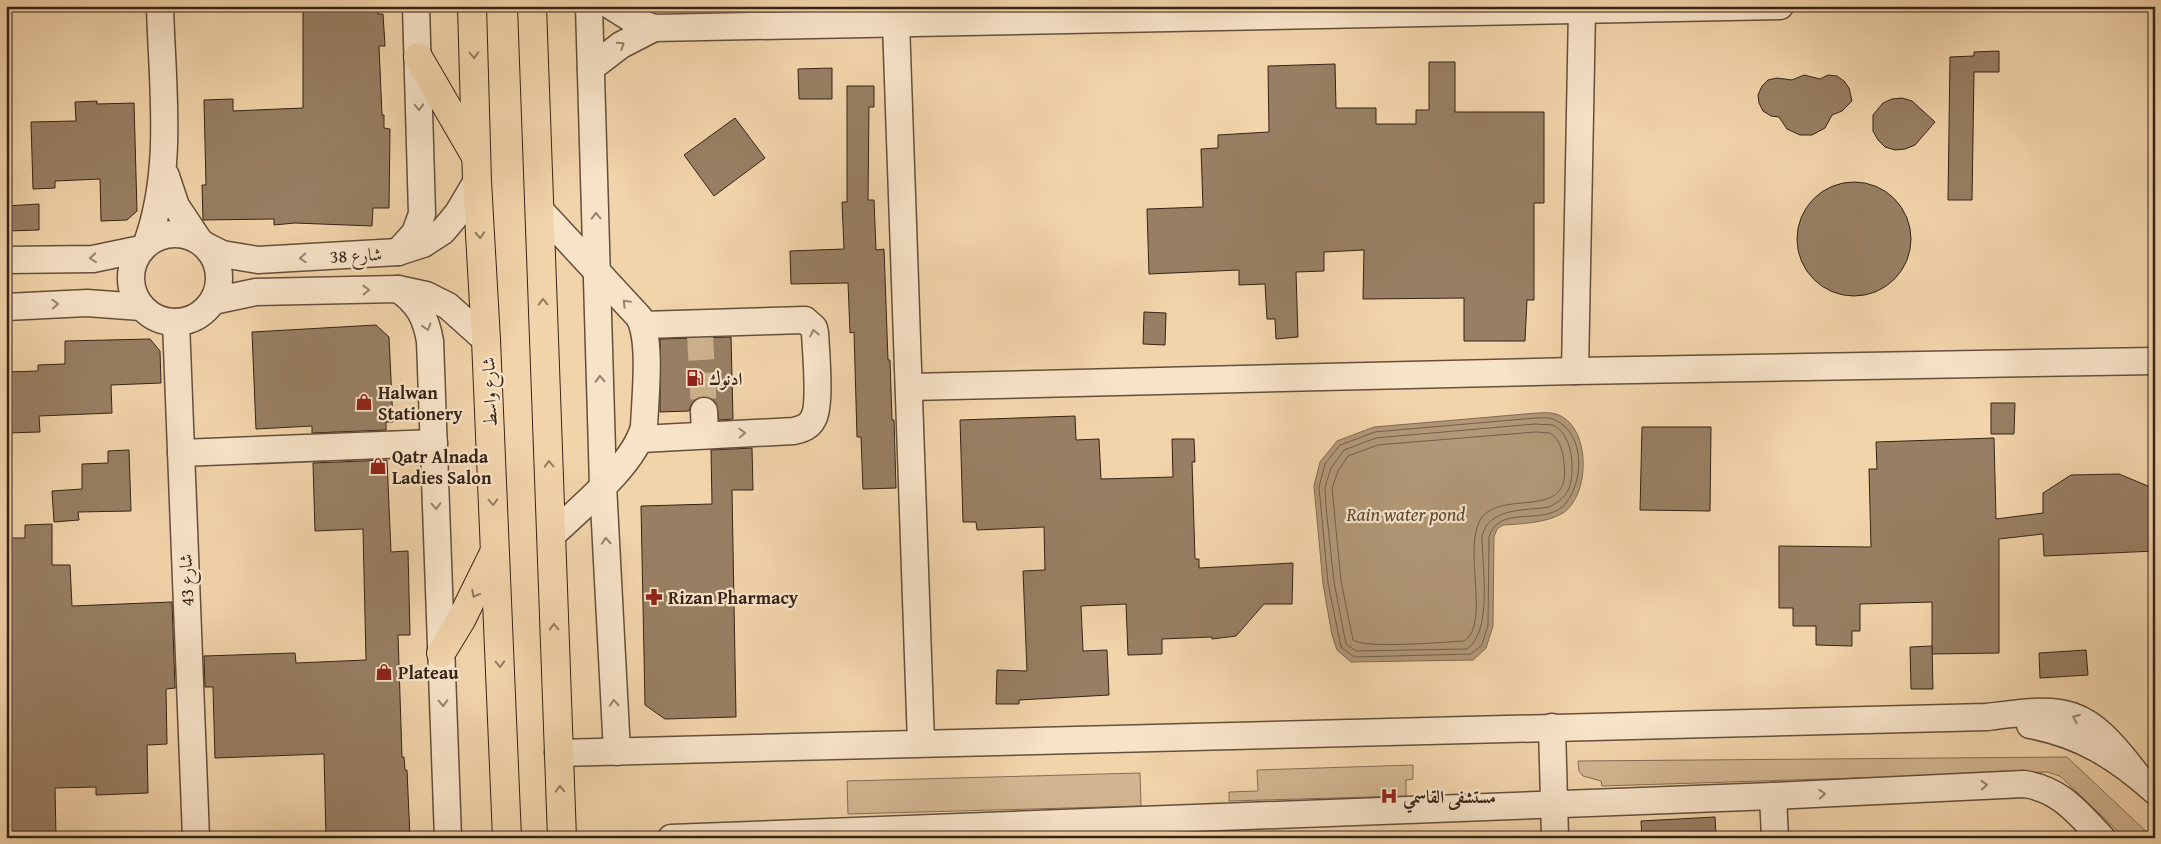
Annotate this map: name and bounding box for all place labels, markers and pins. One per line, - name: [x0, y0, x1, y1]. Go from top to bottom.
- place label: ادنوك: [709, 365, 743, 392]
- fuel station icon: ادنوك: [685, 368, 705, 388]
- place label: Halwan Stationery: [378, 379, 463, 427]
- shop icon: Halwan Stationery: [354, 392, 374, 412]
- place label: Qatr Alnada Ladies Salon: [392, 443, 492, 491]
- shop icon: Qatr Alnada Ladies Salon: [368, 456, 388, 476]
- place label: Rizan Pharmacy: [668, 584, 799, 611]
- pharmacy icon: Rizan Pharmacy: [644, 587, 664, 607]
- place label: Plateau: [398, 659, 459, 686]
- shop icon: Plateau: [374, 662, 394, 682]
- place label: مستشفى القاسمي: [1403, 783, 1496, 814]
- hospital icon: مستشفى القاسمي: [1379, 786, 1399, 806]

